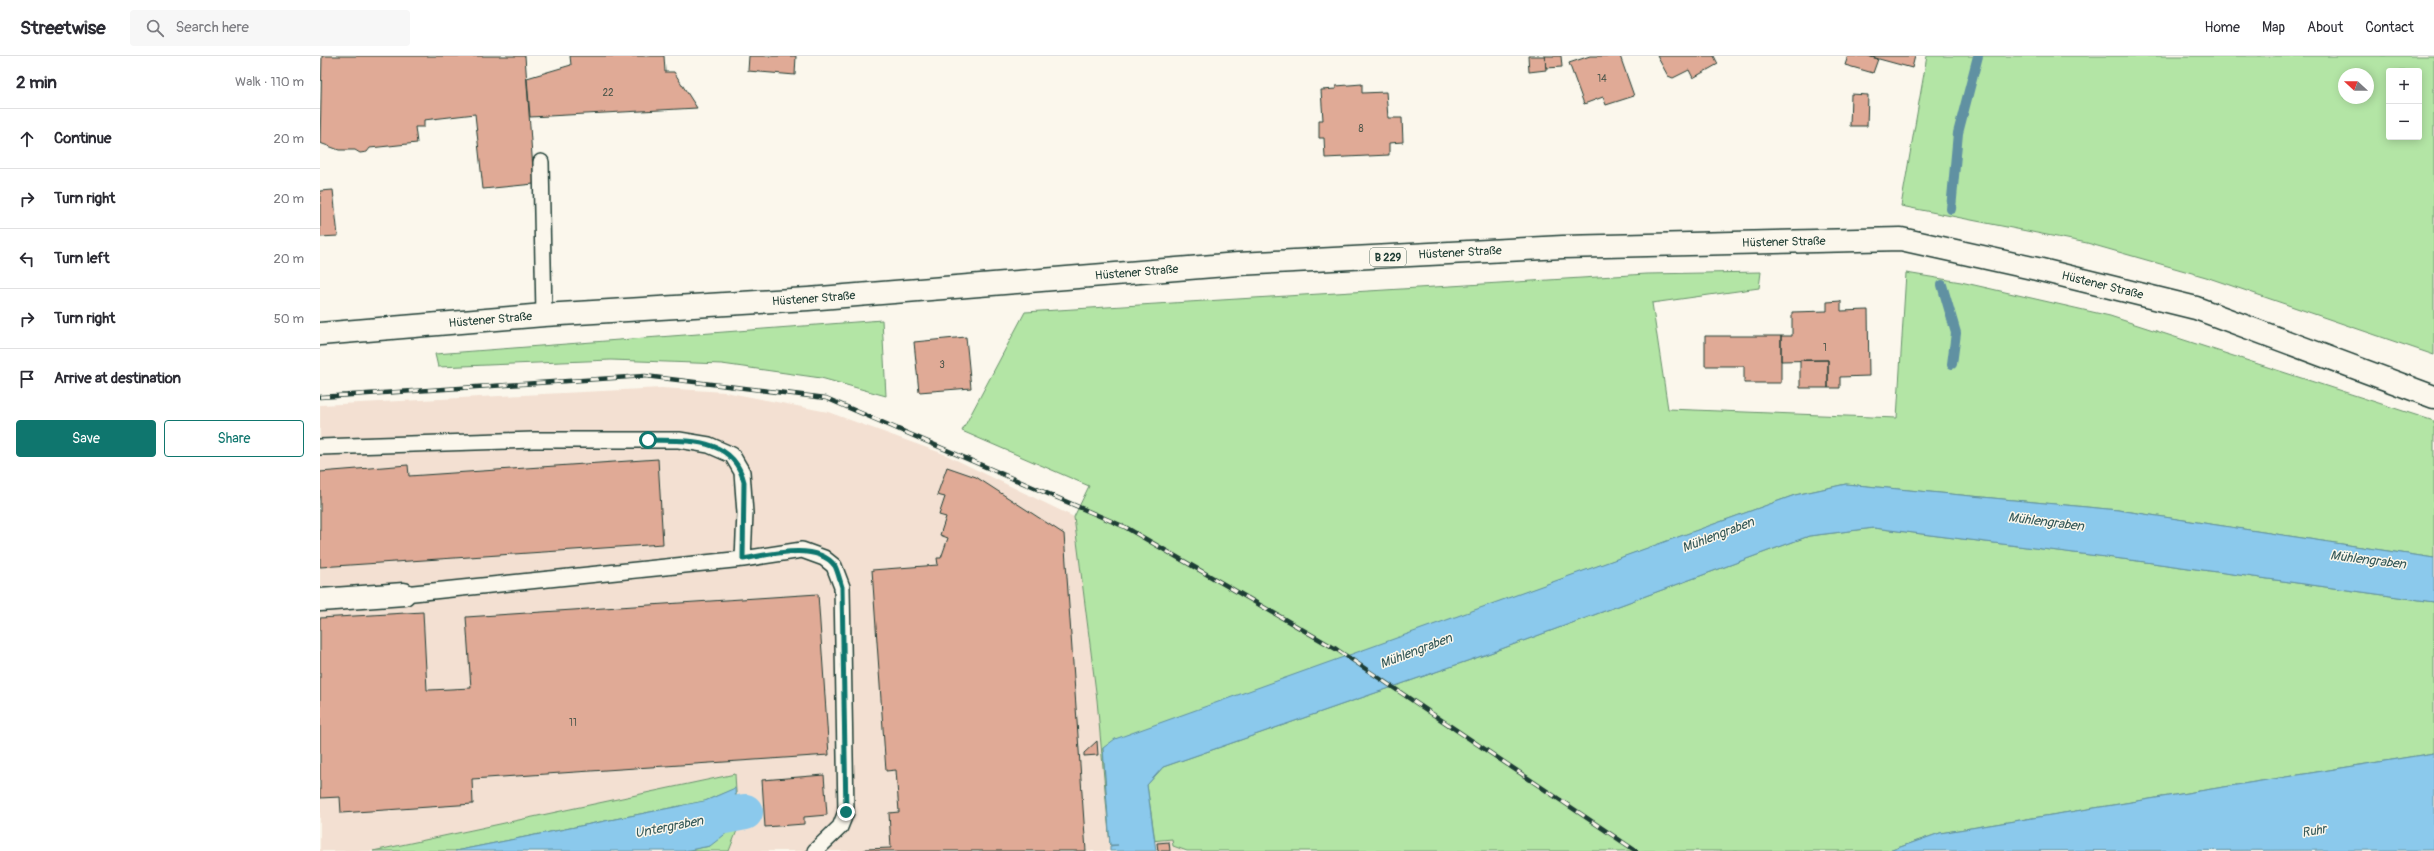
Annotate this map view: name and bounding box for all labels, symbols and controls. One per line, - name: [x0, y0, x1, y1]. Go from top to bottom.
- search box: [130, 10, 410, 46]
- text: Streetwise: [20, 16, 106, 40]
- icon: search: [144, 17, 166, 39]
- text: Search here: [176, 18, 249, 37]
- text: Home: [2205, 19, 2240, 36]
- text: Map: [2262, 19, 2285, 36]
- text: About: [2307, 19, 2343, 36]
- text: Contact: [2365, 19, 2414, 36]
- north arrow: [2338, 68, 2374, 104]
- map controls: [2386, 68, 2422, 140]
- button: +: [2386, 68, 2422, 104]
- text: 2 min: [16, 72, 57, 93]
- house number: 14: [1597, 73, 1607, 85]
- text: Walk · 110 m: [235, 74, 304, 90]
- house number: 22: [602, 87, 614, 99]
- button: −: [2386, 104, 2422, 140]
- house number: 8: [1358, 123, 1364, 135]
- icon: ahead: [16, 128, 38, 150]
- text: Continue: [54, 129, 112, 148]
- text: 20 m: [273, 131, 304, 147]
- icon: right: [16, 188, 38, 210]
- text: Turn right: [54, 189, 115, 208]
- text: 20 m: [273, 191, 304, 207]
- street label: Hüstener Straße: [1742, 233, 1826, 250]
- street label: Hüstener Straße: [1418, 243, 1502, 262]
- icon: left: [16, 248, 38, 270]
- road number: B 229: [1370, 248, 1406, 266]
- text: Turn left: [54, 249, 110, 268]
- text: 20 m: [273, 251, 304, 267]
- street label: Hüstener Straße: [1094, 261, 1179, 283]
- street label: Hüstener Straße: [2060, 268, 2145, 302]
- street label: Hüstener Straße: [772, 288, 856, 309]
- icon: right: [16, 308, 38, 330]
- text: Turn right: [54, 309, 115, 328]
- street label: Hüstener Straße: [448, 309, 533, 331]
- text: 50 m: [274, 311, 304, 327]
- house number: 1: [1823, 342, 1827, 354]
- house number: 3: [939, 359, 945, 371]
- icon: arrive: [16, 368, 38, 390]
- text: Arrive at destination: [54, 369, 181, 388]
- button: Save: [16, 420, 156, 457]
- button: Share: [164, 420, 304, 457]
- route start: [639, 431, 657, 449]
- water label: Mühlengraben: [2007, 509, 2085, 535]
- water label: Mühlengraben: [1680, 514, 1757, 556]
- water label: Mühlengraben: [2329, 547, 2407, 573]
- water label: Mühlengraben: [1378, 630, 1455, 672]
- house number: 11: [569, 717, 577, 729]
- route end: [837, 803, 855, 821]
- water label: Untergraben: [633, 812, 705, 841]
- water label: Ruhr: [2300, 821, 2330, 841]

